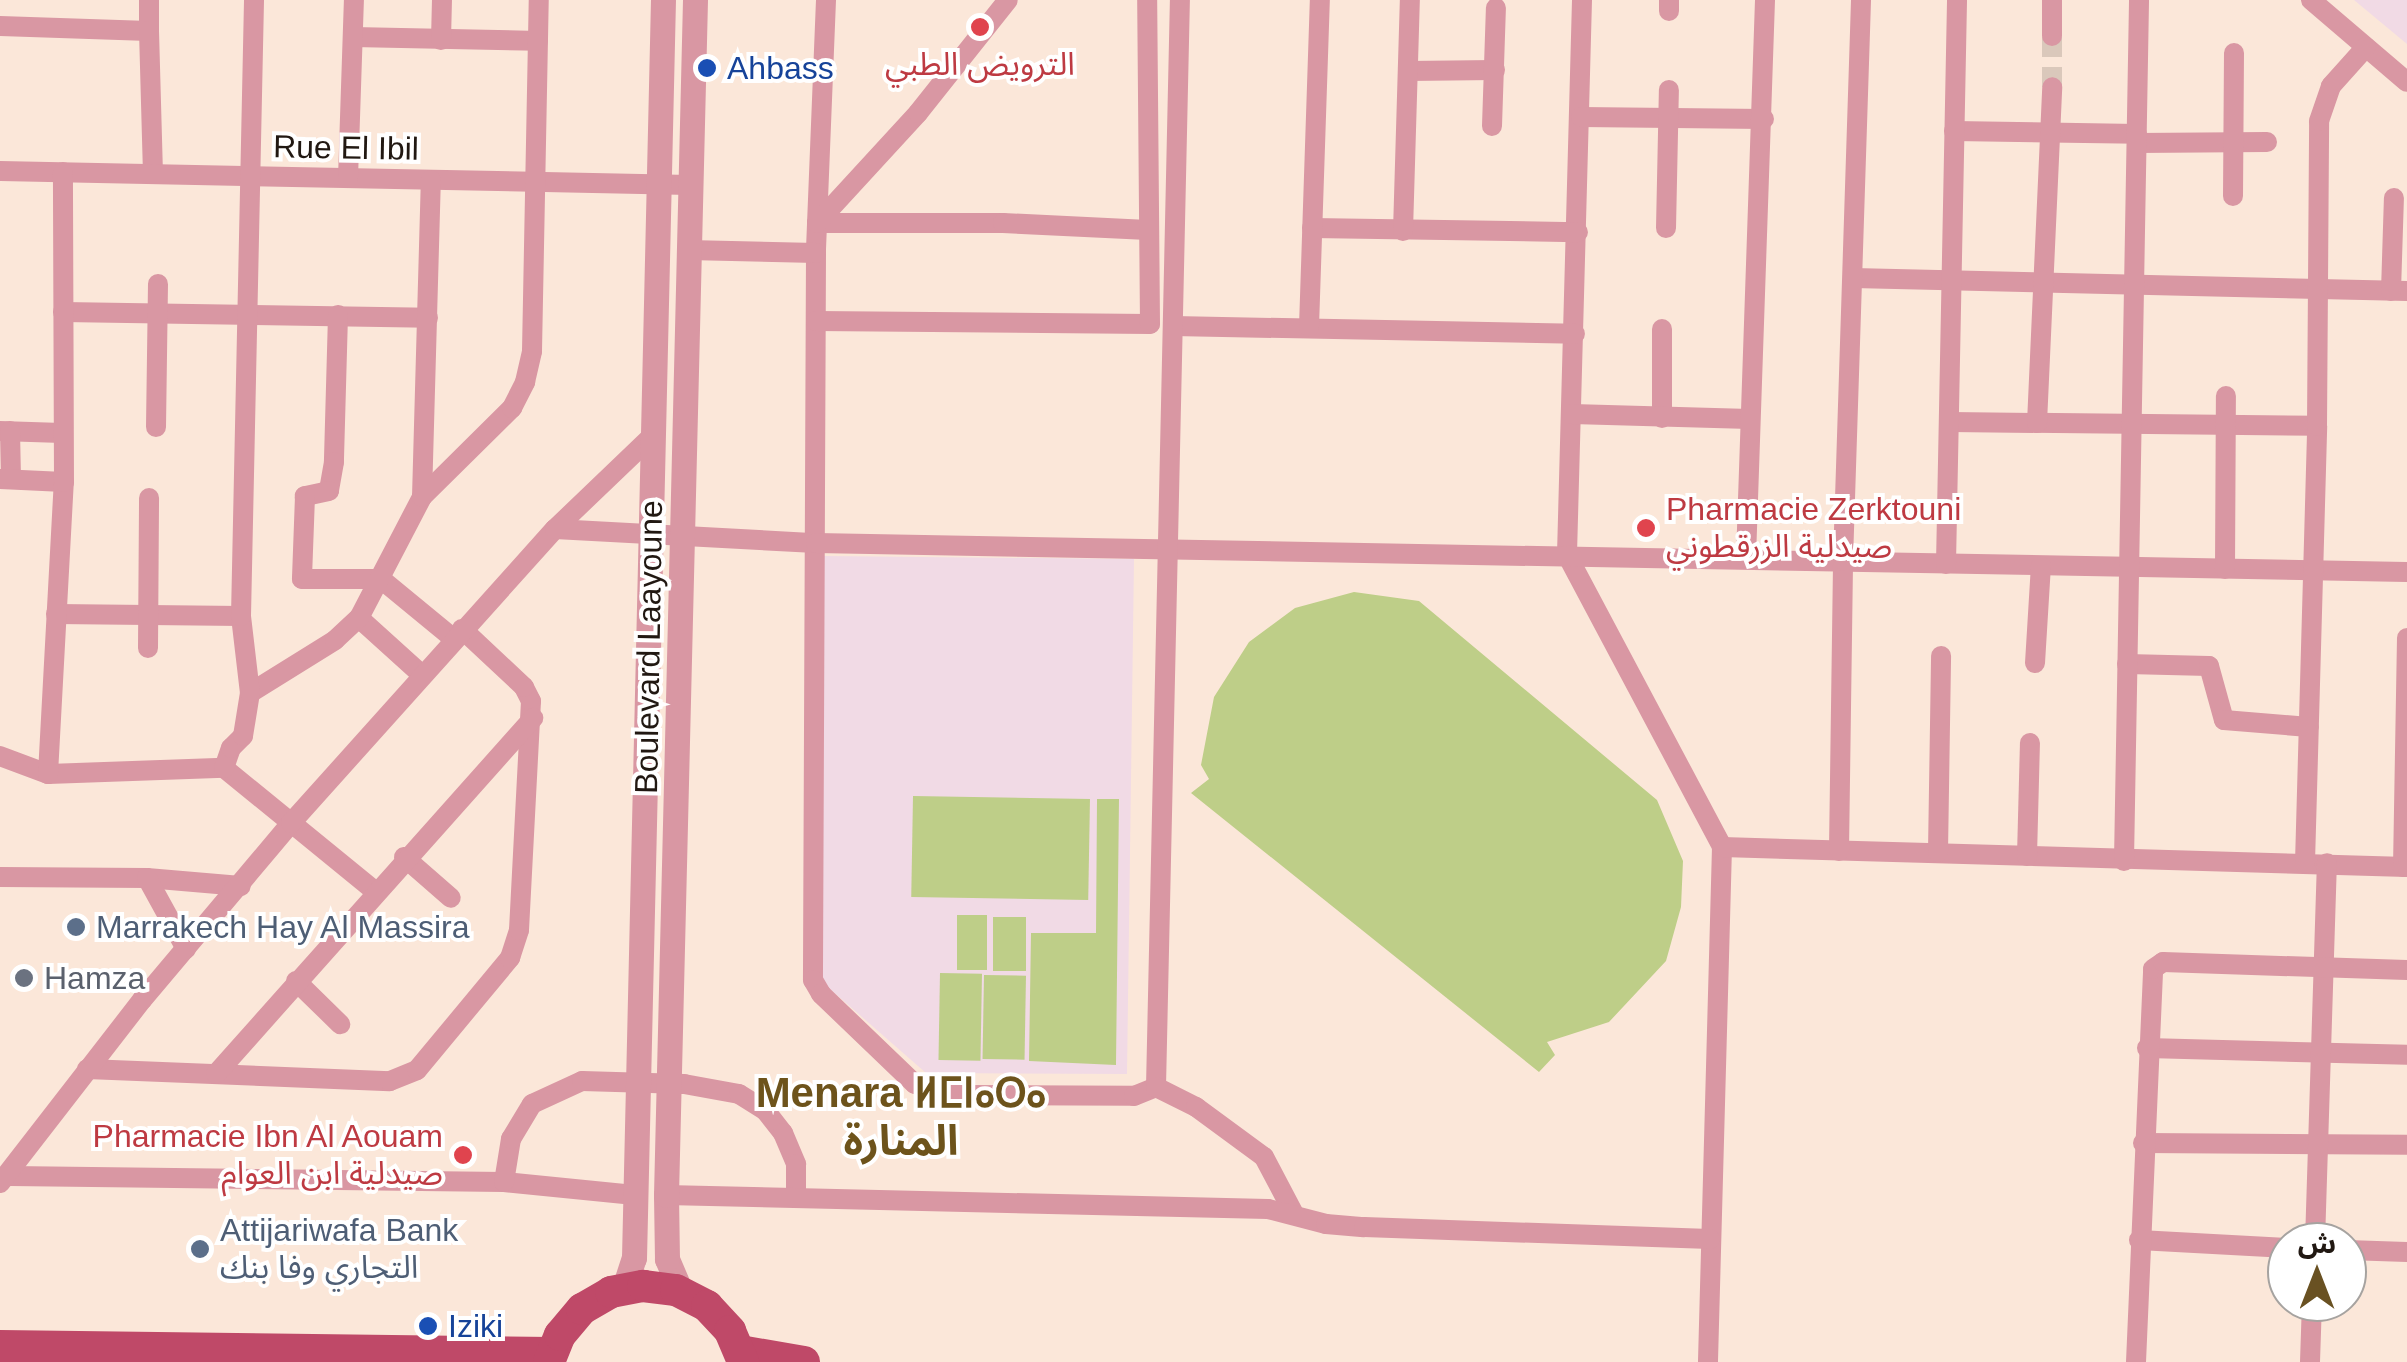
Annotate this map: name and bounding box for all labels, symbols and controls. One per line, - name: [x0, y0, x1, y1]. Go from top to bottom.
- marker: الترويض الطبي: [967, 14, 993, 40]
- place label: الترويض الطبي: [885, 45, 1075, 83]
- place label: Ahbass: [727, 49, 834, 87]
- marker: Ahbass: [696, 57, 718, 79]
- street label: Rue El Ibil: [273, 128, 419, 168]
- place label: Pharmacie Zerktouni صيدلية الزرقطوني: [1666, 491, 1961, 566]
- street label: Boulevard Laayoune: [627, 500, 671, 794]
- marker: Pharmacie Zerktouni صيدلية الزرقطوني: [1635, 517, 1657, 539]
- place label: Marrakech Hay Al Massira: [96, 908, 471, 946]
- marker: Marrakech Hay Al Massira: [65, 916, 87, 938]
- place label: Hamza: [44, 959, 145, 997]
- marker: Hamza: [13, 967, 35, 989]
- district label: Menara ⵍⵎⵏⴰⵔⴰ المنارة: [756, 1068, 1046, 1166]
- place label: Pharmacie Ibn Al Aouam صيدلية ابن العوام: [89, 1118, 443, 1193]
- marker: Pharmacie Ibn Al Aouam صيدلية ابن العوام: [452, 1144, 474, 1166]
- place label: Attijariwafa Bank التجاري وفا بنك: [220, 1212, 458, 1287]
- north arrow: [2267, 1222, 2367, 1322]
- text: ش: [2298, 1228, 2336, 1259]
- marker: Attijariwafa Bank التجاري وفا بنك: [189, 1238, 211, 1260]
- place label: Iziki: [448, 1307, 503, 1345]
- marker: Iziki: [417, 1315, 439, 1337]

